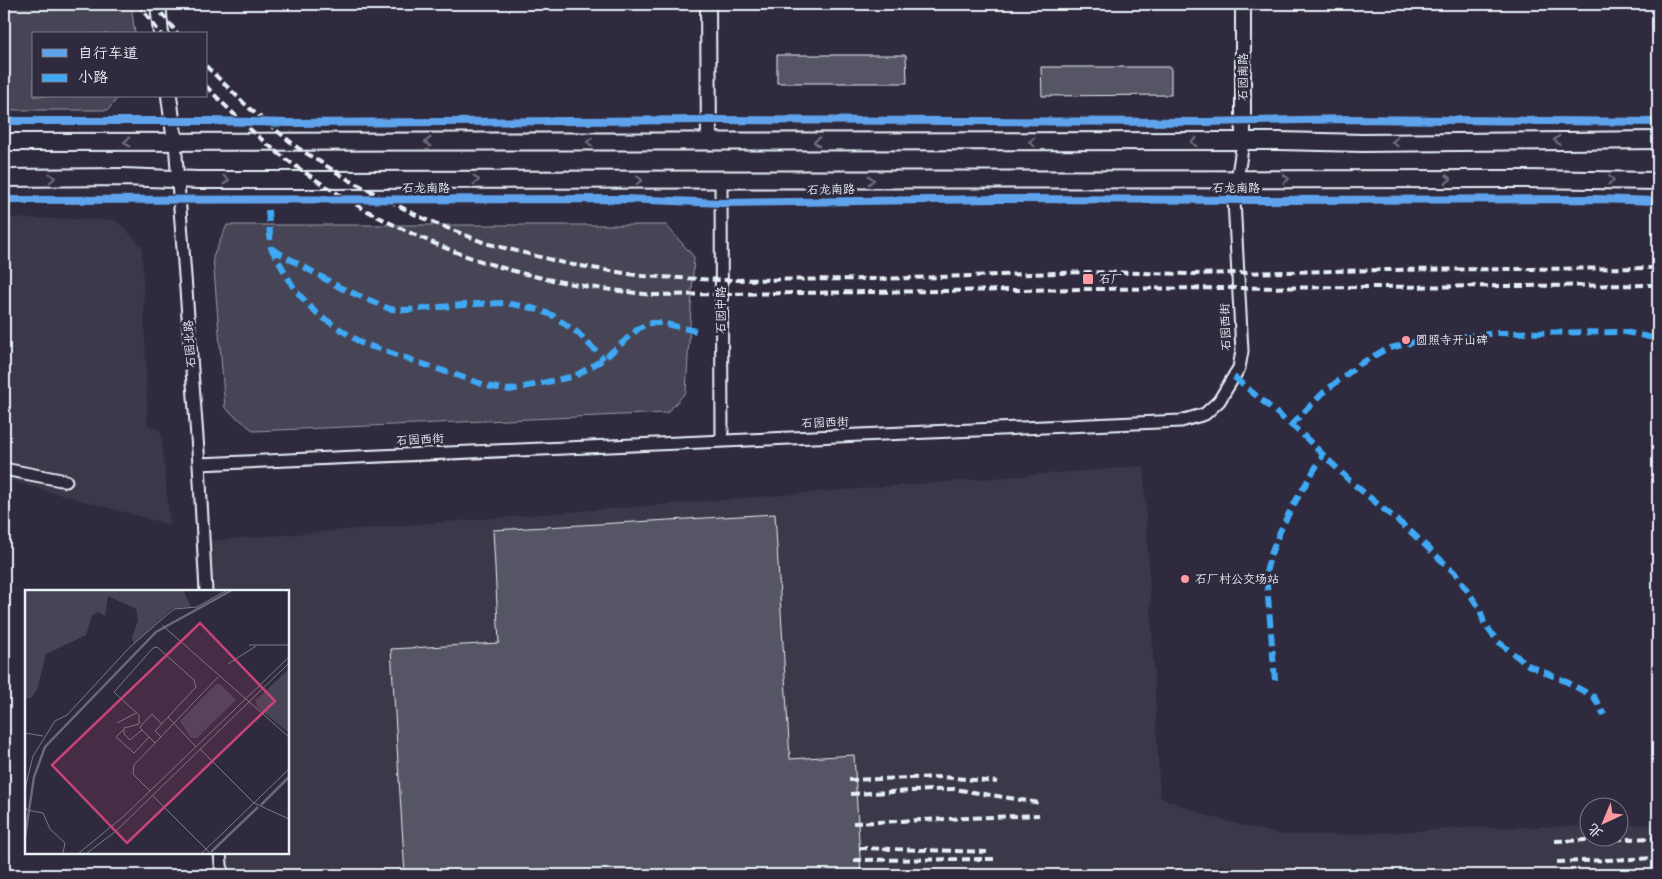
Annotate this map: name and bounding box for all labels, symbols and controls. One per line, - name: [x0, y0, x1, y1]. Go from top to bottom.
- legend: [32, 32, 208, 98]
- text: 自行车道: [78, 42, 138, 66]
- street label: 石园南路: [1234, 53, 1253, 101]
- text: 小路: [78, 66, 108, 90]
- one-way arrow: [1553, 135, 1560, 145]
- one-way arrow: [122, 137, 130, 147]
- one-way arrow: [424, 137, 432, 147]
- one-way arrow: [586, 137, 594, 147]
- one-way arrow: [813, 137, 820, 147]
- one-way arrow: [1028, 137, 1036, 147]
- one-way arrow: [1190, 137, 1198, 147]
- one-way arrow: [1390, 137, 1398, 147]
- one-way arrow: [49, 173, 57, 183]
- one-way arrow: [1282, 174, 1290, 185]
- one-way arrow: [1445, 174, 1453, 184]
- one-way arrow: [223, 175, 231, 185]
- one-way arrow: [473, 175, 481, 185]
- one-way arrow: [636, 175, 643, 185]
- one-way arrow: [868, 175, 876, 185]
- one-way arrow: [1607, 175, 1615, 186]
- street label: 石龙南路: [402, 179, 450, 198]
- street label: 石龙南路: [1212, 179, 1260, 198]
- street label: 石龙南路: [807, 180, 855, 200]
- place label: 石厂: [1099, 270, 1123, 289]
- marker: 石厂: [1081, 272, 1095, 286]
- street label: 石园中路: [712, 286, 731, 334]
- street label: 石园西街: [1216, 303, 1236, 351]
- street label: 石园北路: [179, 319, 201, 369]
- place label: 圆照寺开山碑: [1416, 331, 1488, 350]
- marker: 圆照寺开山碑: [1400, 334, 1412, 346]
- street label: 石园西街: [801, 413, 849, 433]
- street label: 石园西街: [396, 429, 444, 451]
- place label: 石厂村公交场站: [1195, 570, 1279, 589]
- marker: 石厂村公交场站: [1179, 573, 1191, 585]
- inset map: [25, 590, 289, 854]
- north arrow: [1580, 796, 1630, 846]
- text: 北: [1583, 818, 1608, 843]

